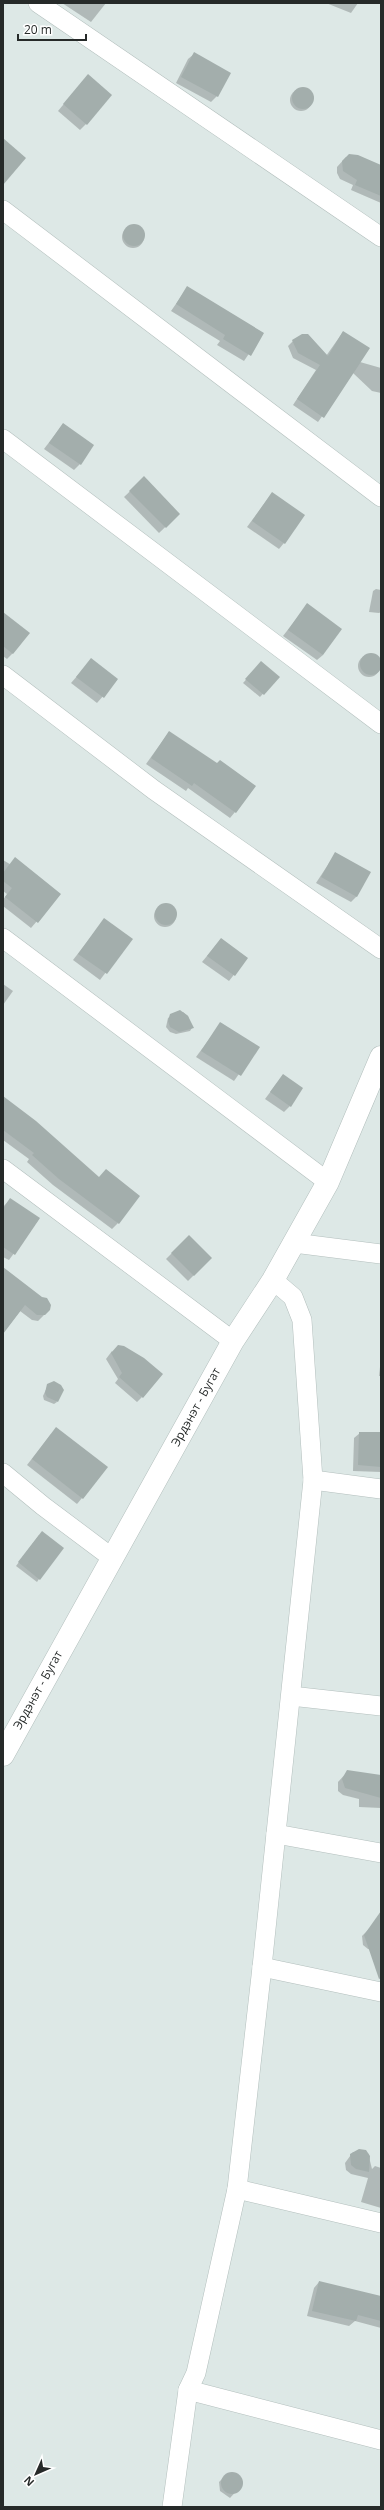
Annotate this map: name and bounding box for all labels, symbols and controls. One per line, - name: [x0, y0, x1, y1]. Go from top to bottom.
- scale bar: [18, 16, 86, 42]
- text: 20 m: [24, 21, 52, 38]
- street label: Эрдэнэт - Бугат: [167, 1364, 224, 1449]
- street label: Эрдэнэт - Бугат: [9, 1647, 66, 1732]
- north arrow: [16, 2454, 56, 2494]
- text: N: [20, 2473, 37, 2490]

